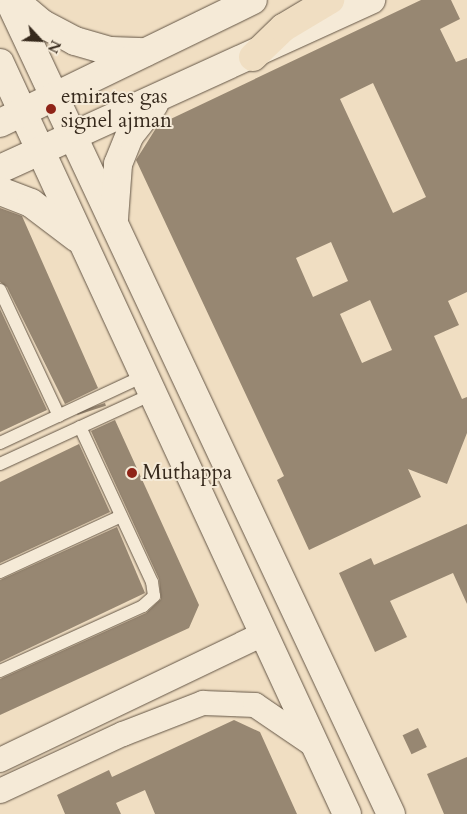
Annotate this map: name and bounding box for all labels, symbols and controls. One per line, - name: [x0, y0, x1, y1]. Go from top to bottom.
- north arrow: [15, 15, 65, 65]
- text: N: [43, 37, 65, 56]
- place label: emirates gas signel ajman: [61, 84, 172, 134]
- marker: emirates gas signel ajman: [45, 103, 57, 115]
- place label: Muthappa: [142, 460, 232, 486]
- marker: Muthappa: [126, 467, 138, 479]

